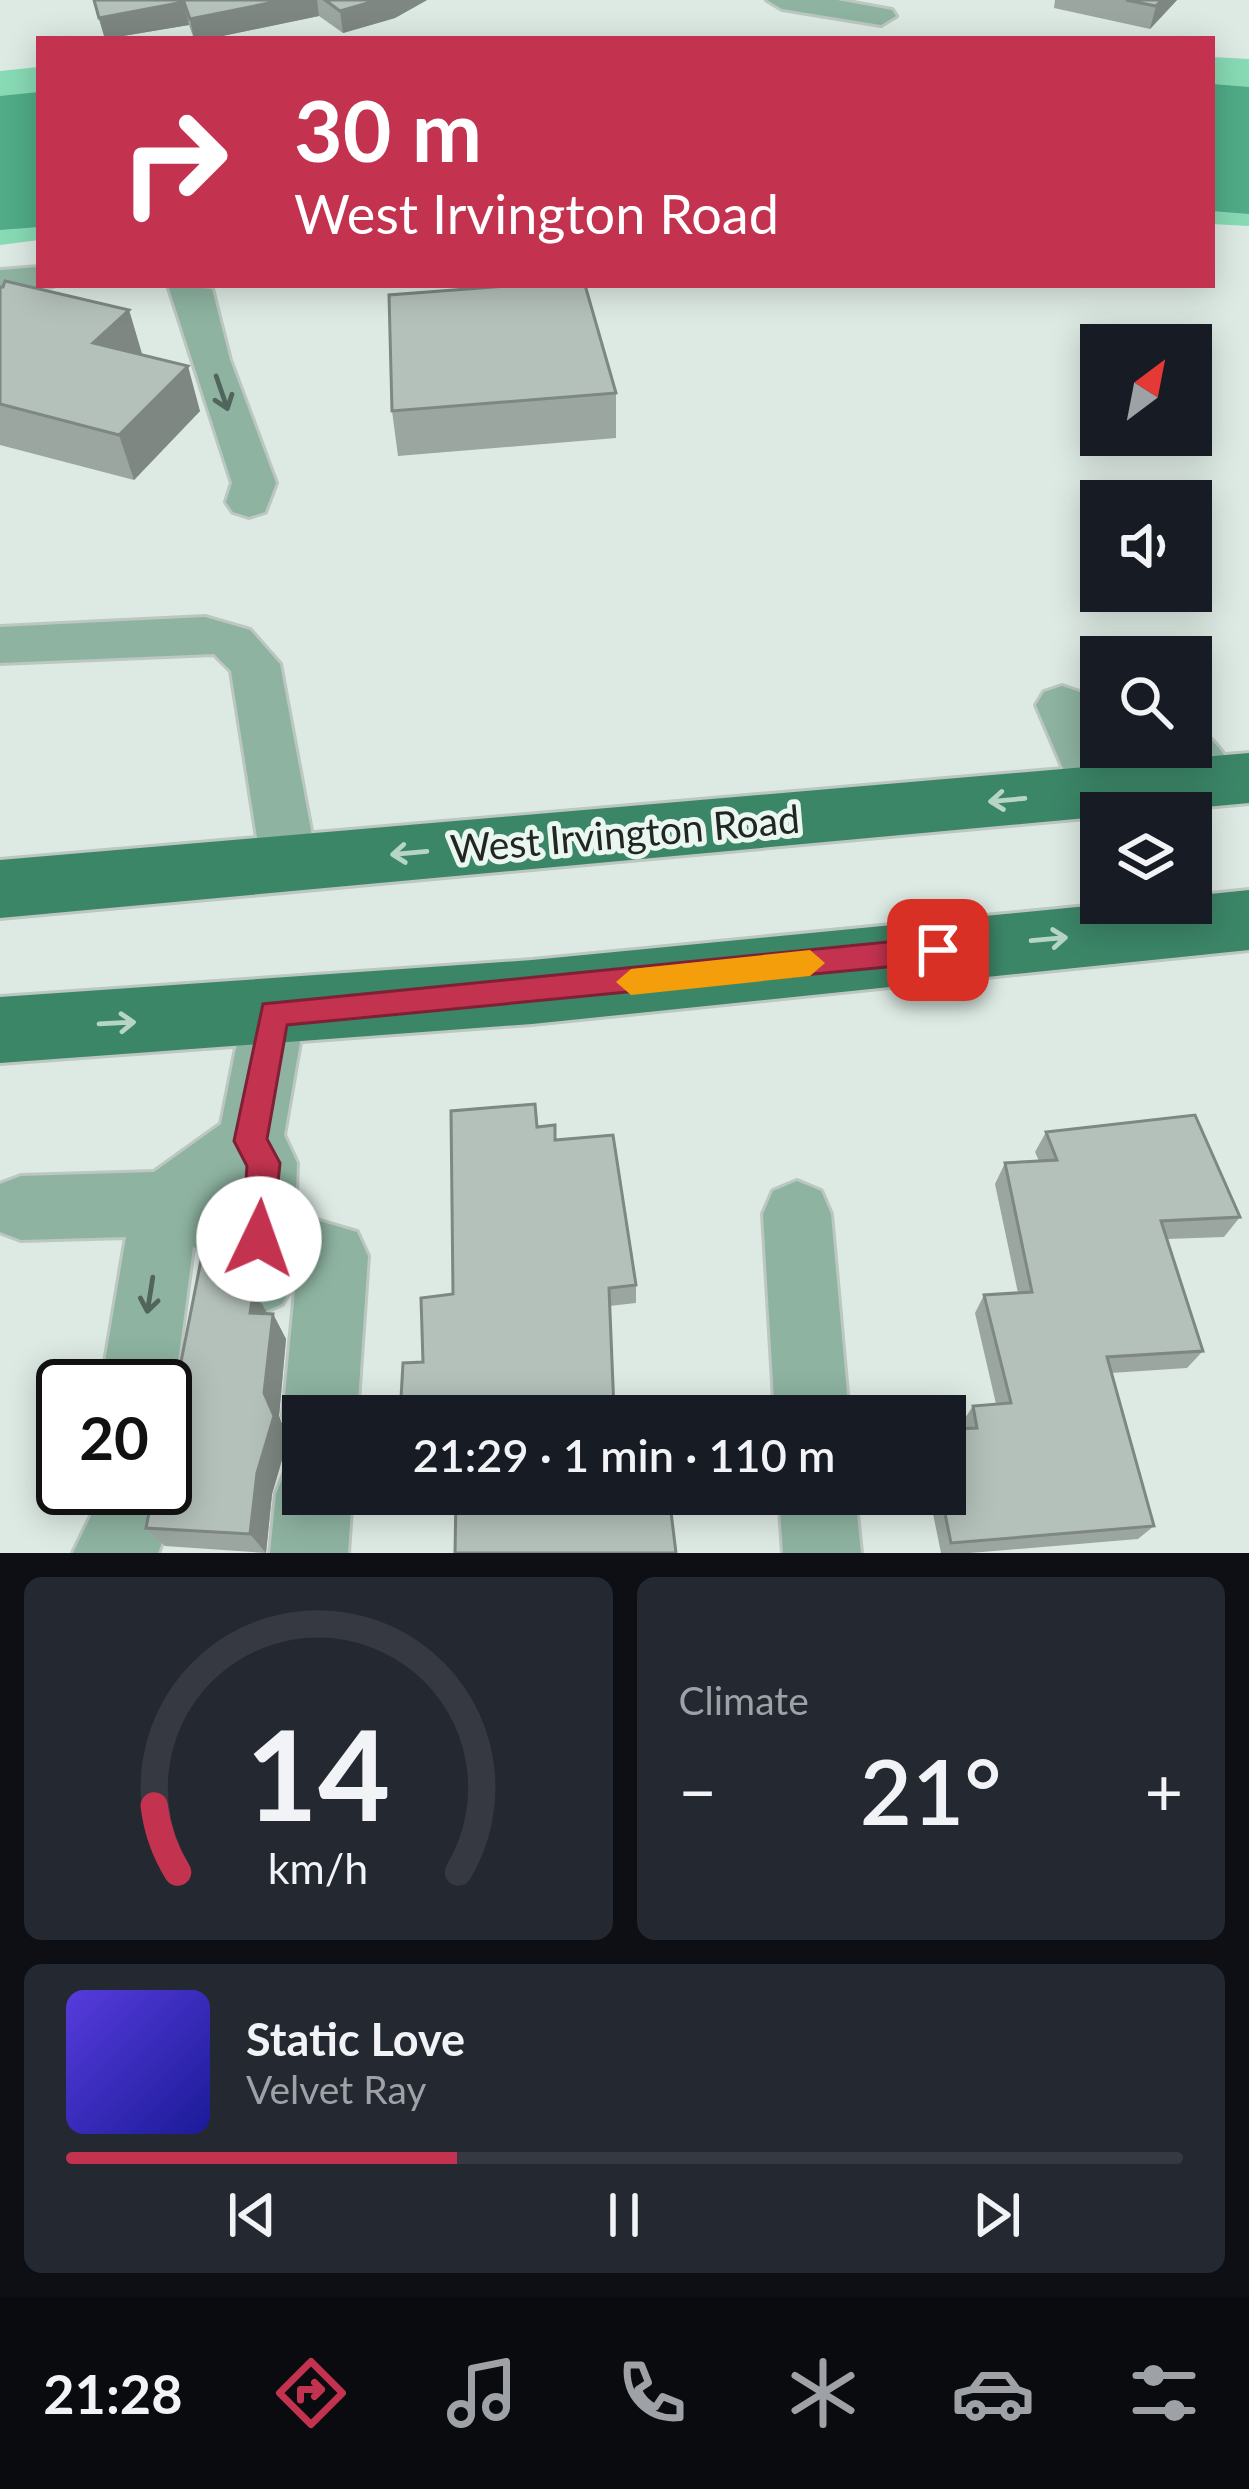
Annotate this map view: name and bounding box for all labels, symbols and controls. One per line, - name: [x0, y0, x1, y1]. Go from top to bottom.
- text: 30 m: [294, 79, 482, 180]
- icon: right: [96, 84, 252, 240]
- text: West Irvington Road: [294, 181, 779, 246]
- north arrow: [1080, 324, 1212, 456]
- map controls: [1080, 324, 1212, 924]
- one-way arrow: [213, 374, 234, 411]
- button: sound: [1080, 480, 1212, 612]
- button: search: [1080, 636, 1212, 768]
- one-way arrow: [988, 788, 1027, 811]
- button: layers: [1080, 792, 1212, 924]
- street label: West Irvington Road: [448, 795, 801, 871]
- one-way arrow: [390, 841, 429, 864]
- pin: [887, 899, 989, 1001]
- icon: arrive: [905, 917, 971, 983]
- one-way arrow: [1029, 927, 1068, 950]
- one-way arrow: [97, 1011, 136, 1034]
- position arrow: [196, 1176, 322, 1302]
- one-way arrow: [138, 1275, 161, 1314]
- speed limit sign: 20: [36, 1359, 192, 1515]
- text: 21:29 · 1 min · 110 m: [413, 1428, 835, 1482]
- text: Climate: [679, 1677, 809, 1723]
- text: 14: [246, 1698, 391, 1848]
- text: 21°: [860, 1736, 1002, 1844]
- text: −: [679, 1751, 717, 1830]
- text: +: [1145, 1751, 1183, 1830]
- text: km/h: [268, 1841, 368, 1892]
- text: Static Love: [246, 2012, 465, 2066]
- text: Velvet Ray: [246, 2066, 426, 2112]
- icon: previous: [219, 2182, 285, 2248]
- icon: pause: [591, 2182, 657, 2248]
- icon: next: [964, 2182, 1030, 2248]
- icon: directions: [269, 2351, 353, 2435]
- icon: music: [440, 2351, 524, 2435]
- icon: phone: [610, 2351, 694, 2435]
- icon: climate: [781, 2351, 865, 2435]
- icon: car: [951, 2351, 1035, 2435]
- icon: filters: [1122, 2351, 1206, 2435]
- text: 21:28: [43, 2361, 182, 2426]

